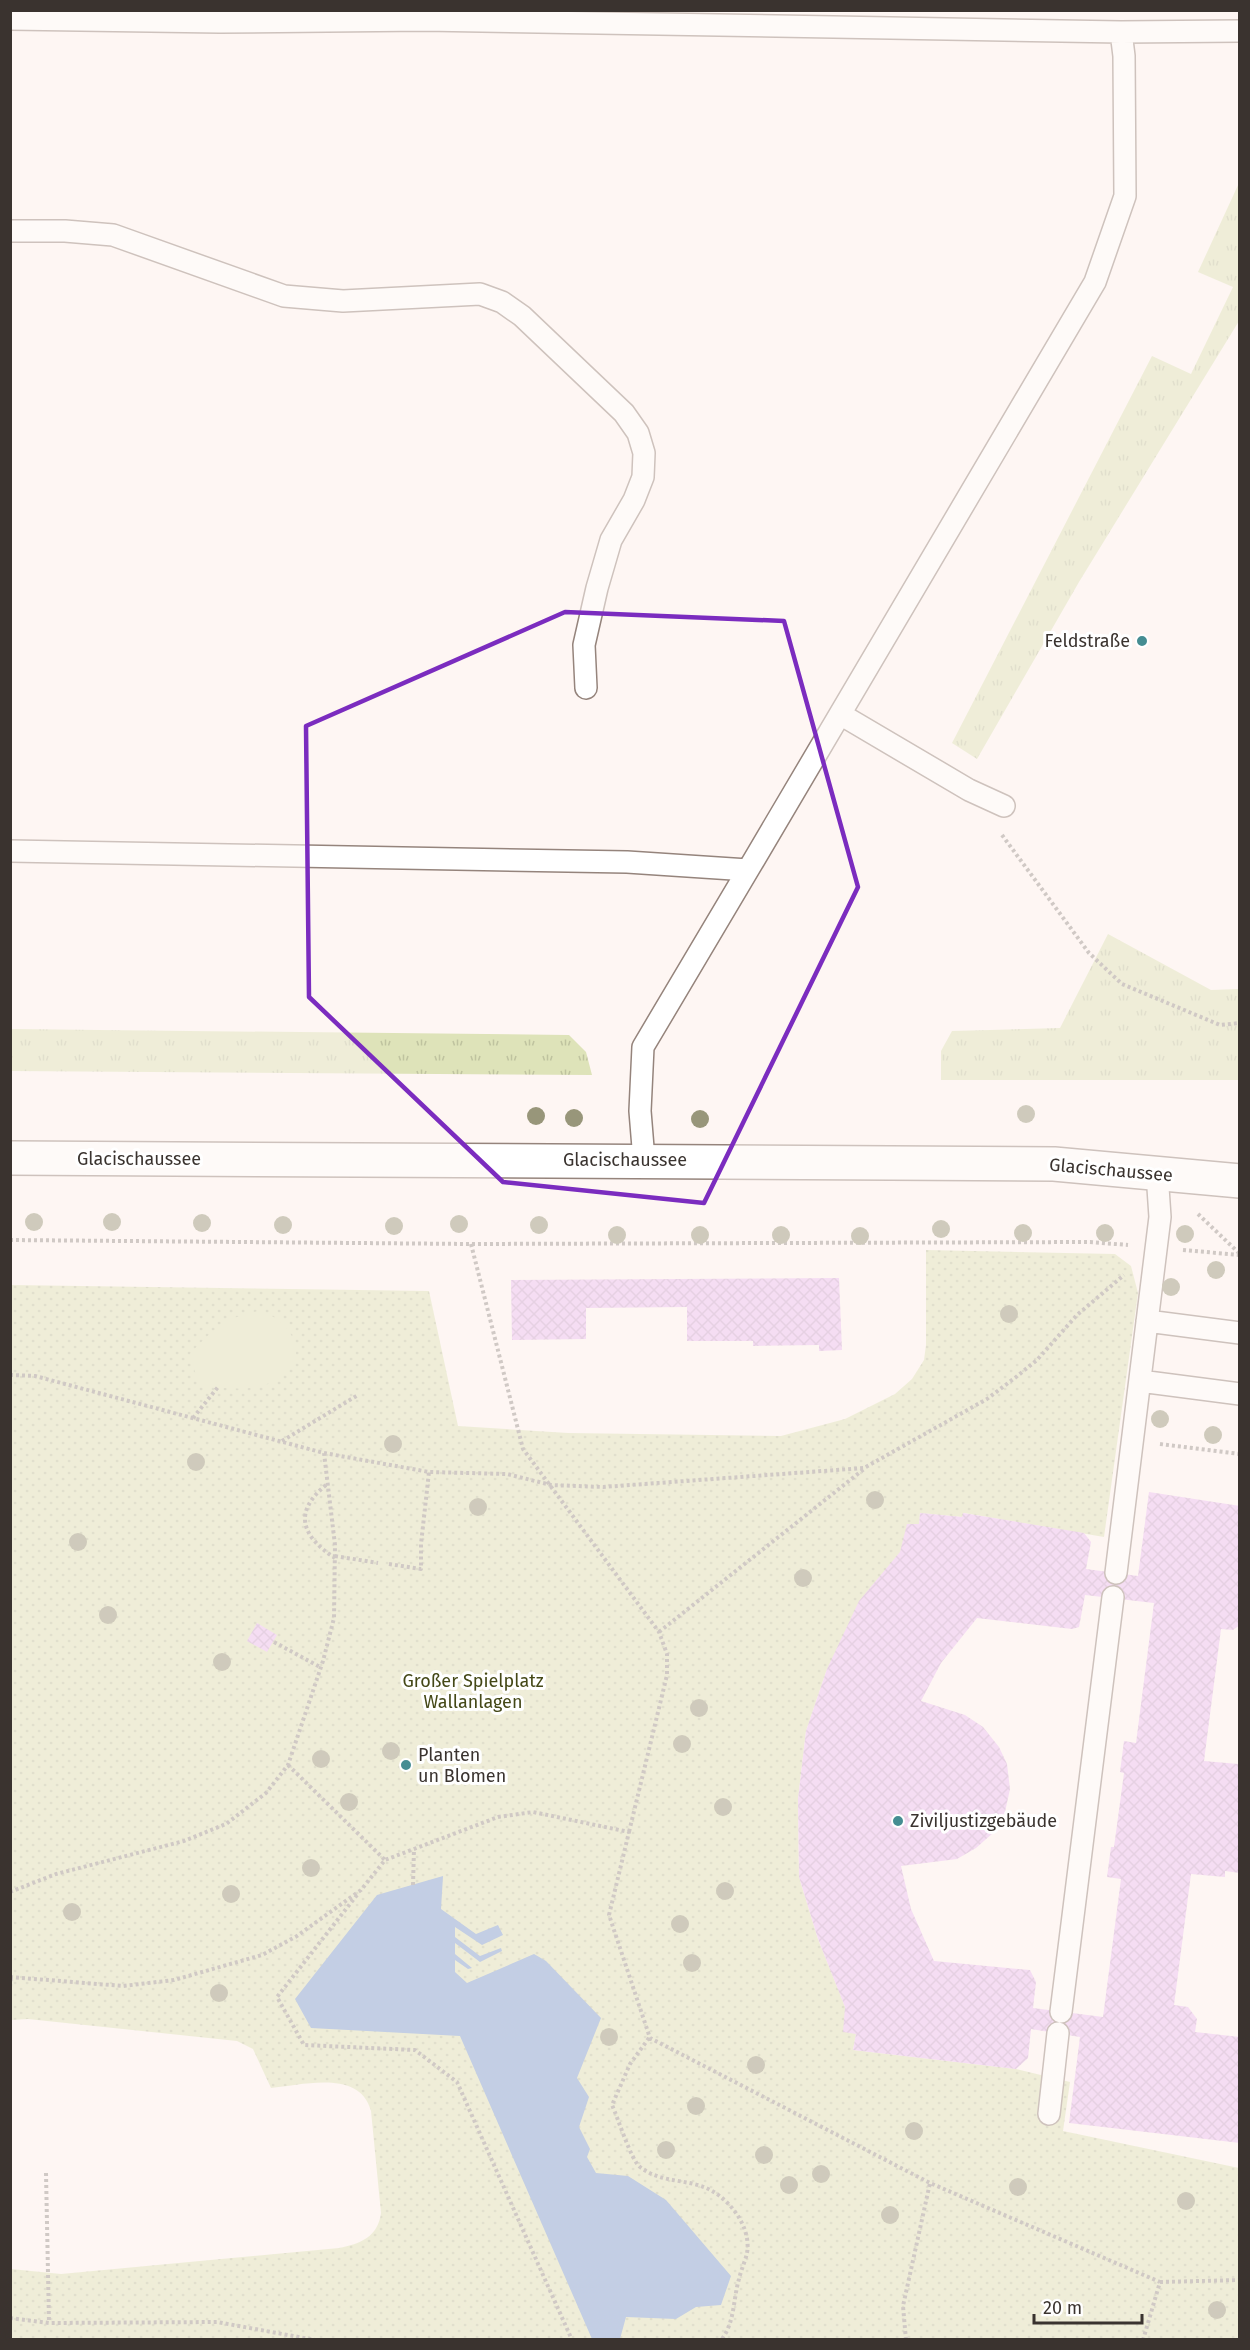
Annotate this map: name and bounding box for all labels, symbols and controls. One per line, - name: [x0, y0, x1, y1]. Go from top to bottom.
- place label: Feldstraße: [1045, 630, 1130, 652]
- marker: Feldstraße: [1135, 634, 1149, 648]
- street label: Glacischaussee: [77, 1148, 201, 1170]
- street label: Glacischaussee: [563, 1149, 687, 1171]
- street label: Glacischaussee: [1048, 1154, 1174, 1186]
- park label: Großer Spielplatz Wallanlagen: [402, 1670, 544, 1713]
- place label: Planten un Blomen: [418, 1744, 506, 1787]
- marker: Planten un Blomen: [399, 1758, 413, 1772]
- place label: Ziviljustizgebäude: [910, 1810, 1057, 1832]
- marker: Ziviljustizgebäude: [891, 1814, 905, 1828]
- scale bar: [1034, 2287, 1142, 2325]
- text: 20 m: [1043, 2297, 1082, 2319]

